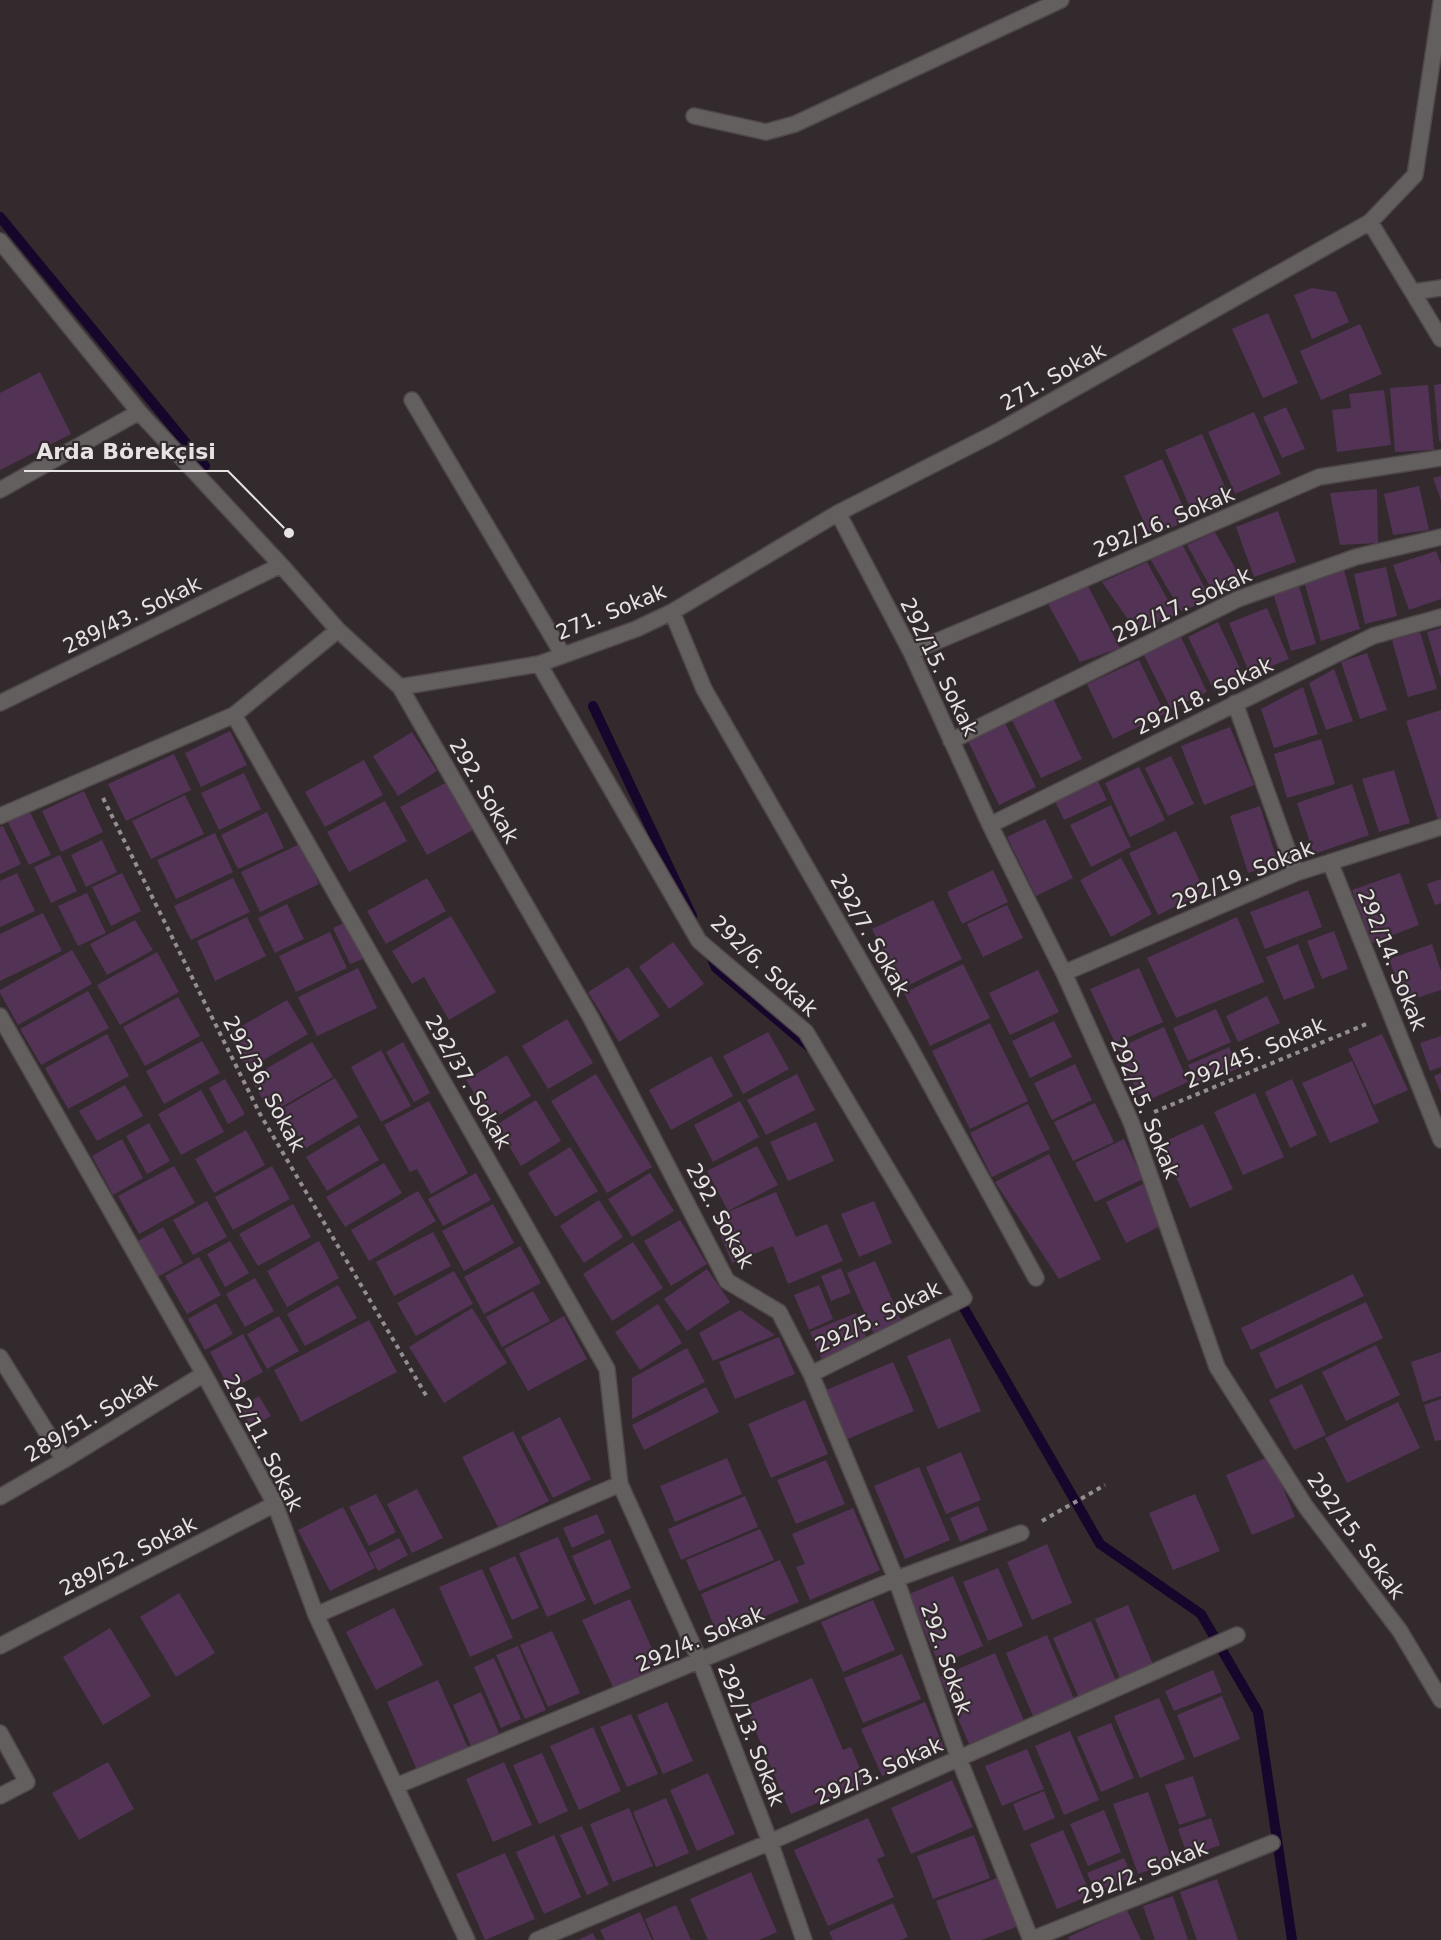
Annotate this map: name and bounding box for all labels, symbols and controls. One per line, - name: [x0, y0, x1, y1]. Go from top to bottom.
- street label: 271. Sokak: [996, 338, 1110, 416]
- callout: Arda Börekçisi: [24, 431, 228, 471]
- text: Arda Börekçisi: [36, 439, 216, 464]
- street label: 292/16. Sokak: [1090, 481, 1239, 562]
- street label: 292/17. Sokak: [1109, 562, 1256, 648]
- street label: 289/43. Sokak: [59, 571, 206, 659]
- street label: 271. Sokak: [553, 579, 670, 645]
- street label: 292/15. Sokak: [895, 594, 983, 741]
- street label: 292/18. Sokak: [1131, 652, 1278, 740]
- street label: 292. Sokak: [444, 735, 524, 848]
- street label: 292/19. Sokak: [1169, 835, 1318, 914]
- street label: 292/7. Sokak: [825, 870, 915, 1001]
- street label: 292/14. Sokak: [1353, 886, 1432, 1035]
- street label: 292/6. Sokak: [706, 911, 823, 1022]
- street label: 292/37. Sokak: [420, 1011, 516, 1154]
- street label: 292/36. Sokak: [218, 1012, 310, 1157]
- street label: 292/45. Sokak: [1181, 1012, 1330, 1093]
- street label: 292/15. Sokak: [1106, 1034, 1185, 1183]
- street label: 292. Sokak: [681, 1159, 759, 1273]
- street label: 292/5. Sokak: [811, 1276, 946, 1358]
- street label: 289/51. Sokak: [20, 1369, 162, 1467]
- street label: 292/11. Sokak: [218, 1371, 308, 1516]
- street label: 292/15. Sokak: [1302, 1468, 1410, 1604]
- street label: 289/52. Sokak: [56, 1511, 201, 1601]
- street label: 292. Sokak: [916, 1600, 977, 1719]
- street label: 292/4. Sokak: [632, 1601, 768, 1677]
- street label: 292/13. Sokak: [713, 1661, 789, 1810]
- street label: 292/3. Sokak: [812, 1732, 947, 1810]
- street label: 292/2. Sokak: [1075, 1835, 1212, 1909]

